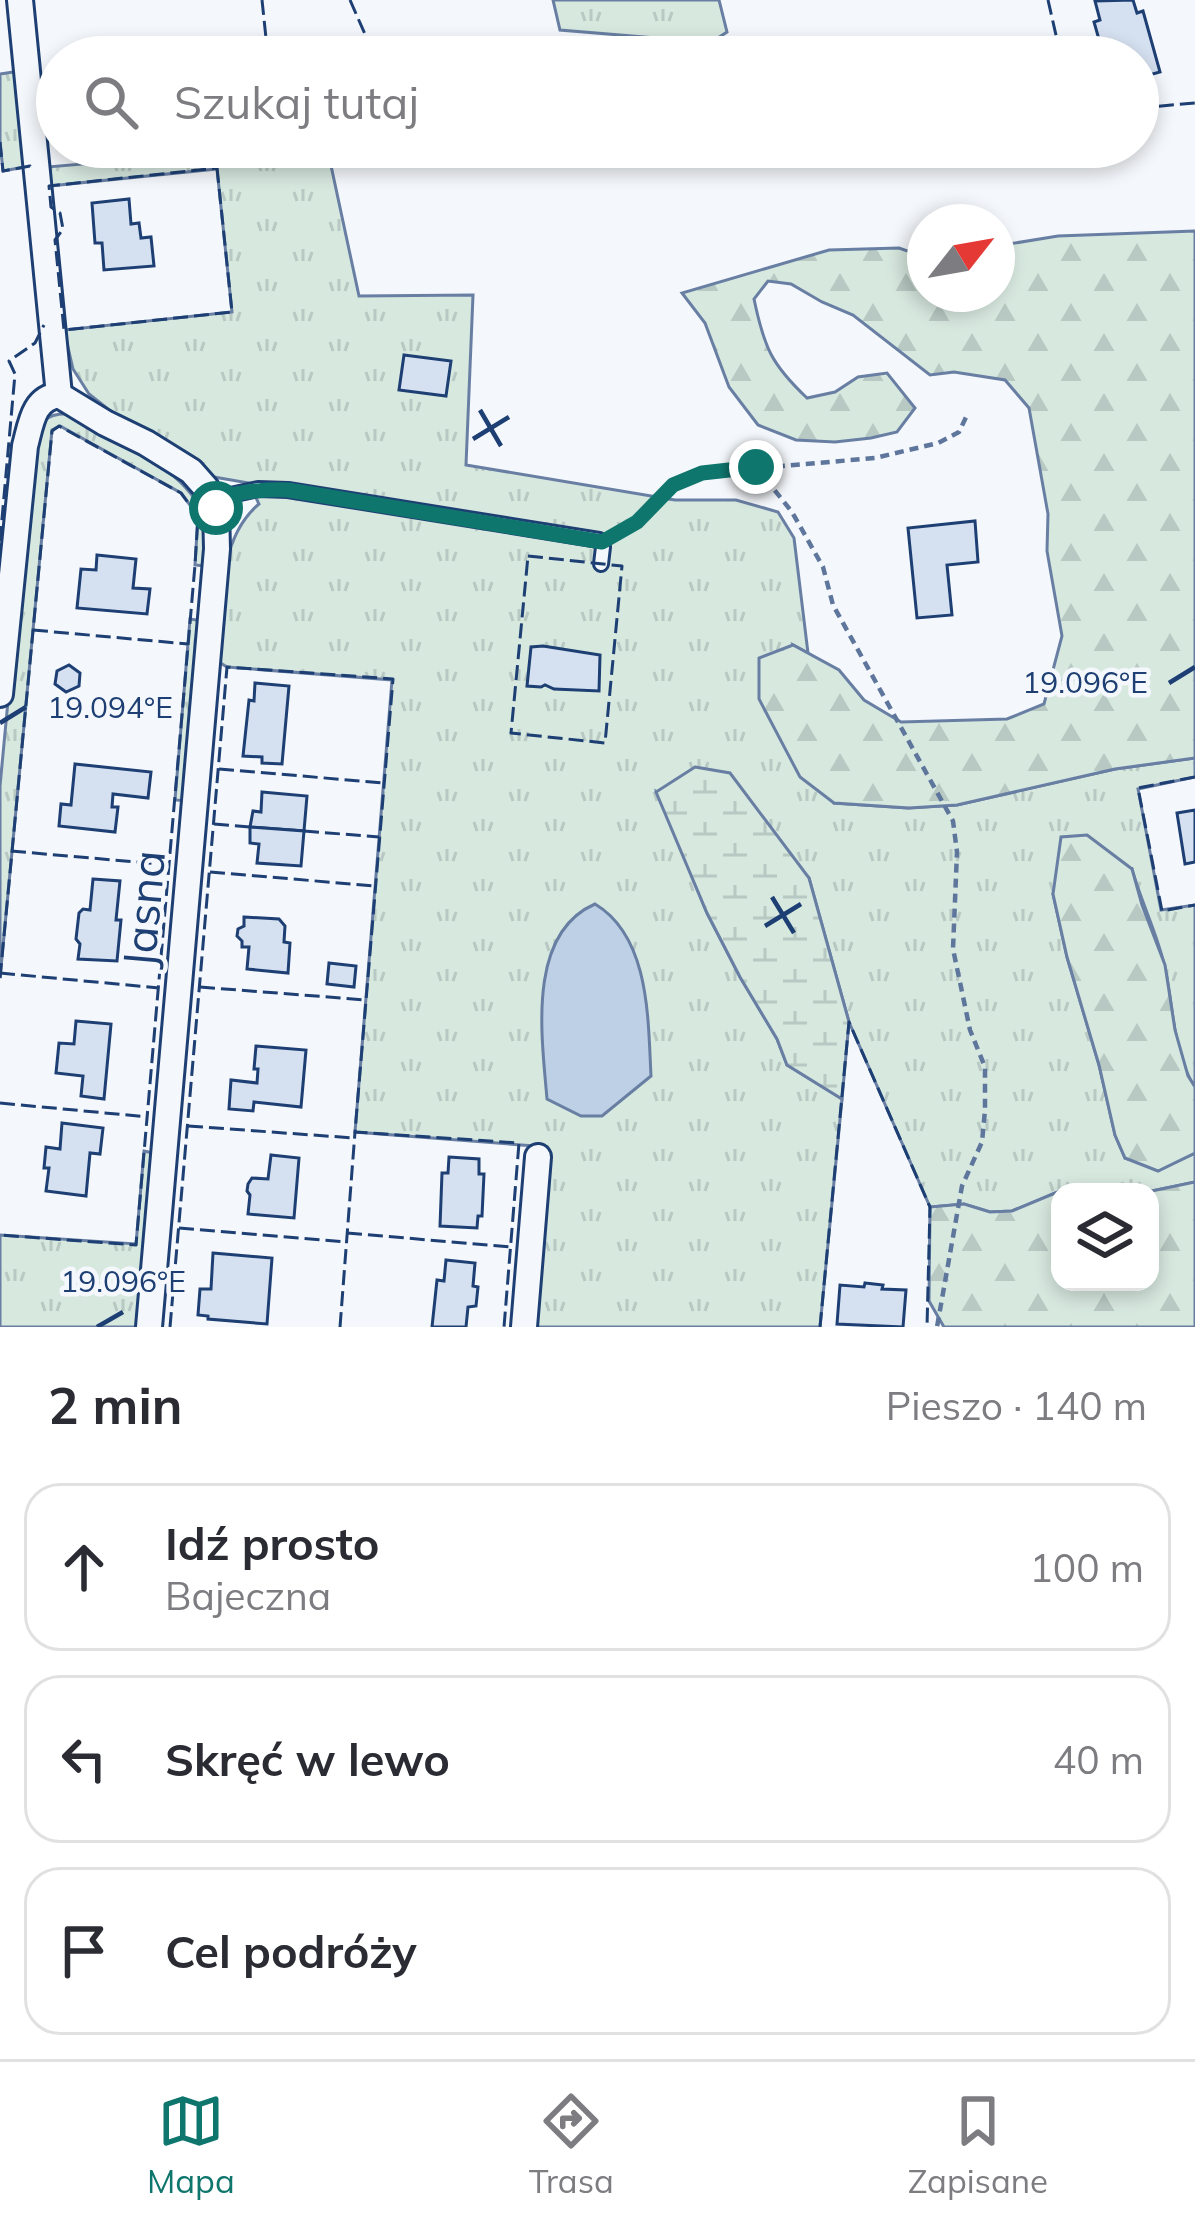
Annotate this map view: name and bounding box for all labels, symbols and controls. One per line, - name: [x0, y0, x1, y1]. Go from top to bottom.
- search box: [36, 36, 1159, 168]
- icon: search: [78, 69, 144, 135]
- text: Szukaj tutaj: [174, 74, 419, 130]
- north arrow: [907, 204, 1015, 312]
- route end: [729, 440, 783, 494]
- route start: [189, 481, 243, 535]
- text: 19.096°E: [1022, 663, 1148, 701]
- text: 19.094°E: [47, 688, 173, 726]
- street label: Jasna: [110, 848, 176, 970]
- map controls: [1051, 1183, 1159, 1291]
- button: layers: [1051, 1183, 1159, 1291]
- text: 19.096°E: [60, 1262, 186, 1300]
- text: 2 min: [48, 1373, 183, 1437]
- text: Pieszo · 140 m: [886, 1381, 1147, 1430]
- text: Idź prosto: [165, 1515, 379, 1571]
- icon: ahead: [51, 1534, 117, 1600]
- text: 100 m: [1029, 1543, 1144, 1592]
- text: Bajeczna: [165, 1571, 331, 1620]
- icon: left: [51, 1726, 117, 1792]
- text: Skręć w lewo: [165, 1731, 450, 1787]
- text: 40 m: [1053, 1735, 1144, 1784]
- icon: arrive: [51, 1918, 117, 1984]
- text: Cel podróży: [165, 1923, 417, 1979]
- tab: Mapa: [147, 2088, 235, 2201]
- tab: Trasa: [529, 2088, 614, 2201]
- tab: Zapisane: [908, 2088, 1048, 2201]

